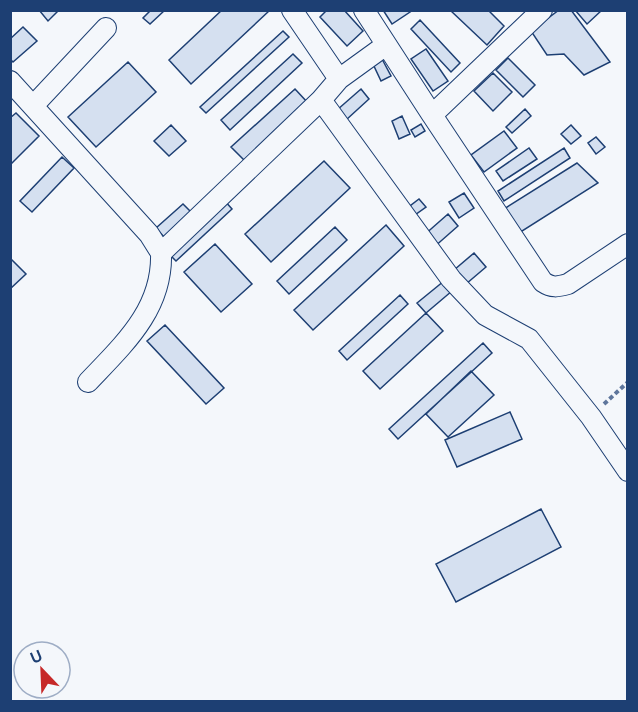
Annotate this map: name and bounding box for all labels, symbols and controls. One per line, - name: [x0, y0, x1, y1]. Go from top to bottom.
- north arrow: [12, 640, 72, 700]
- text: U: [27, 646, 45, 668]

